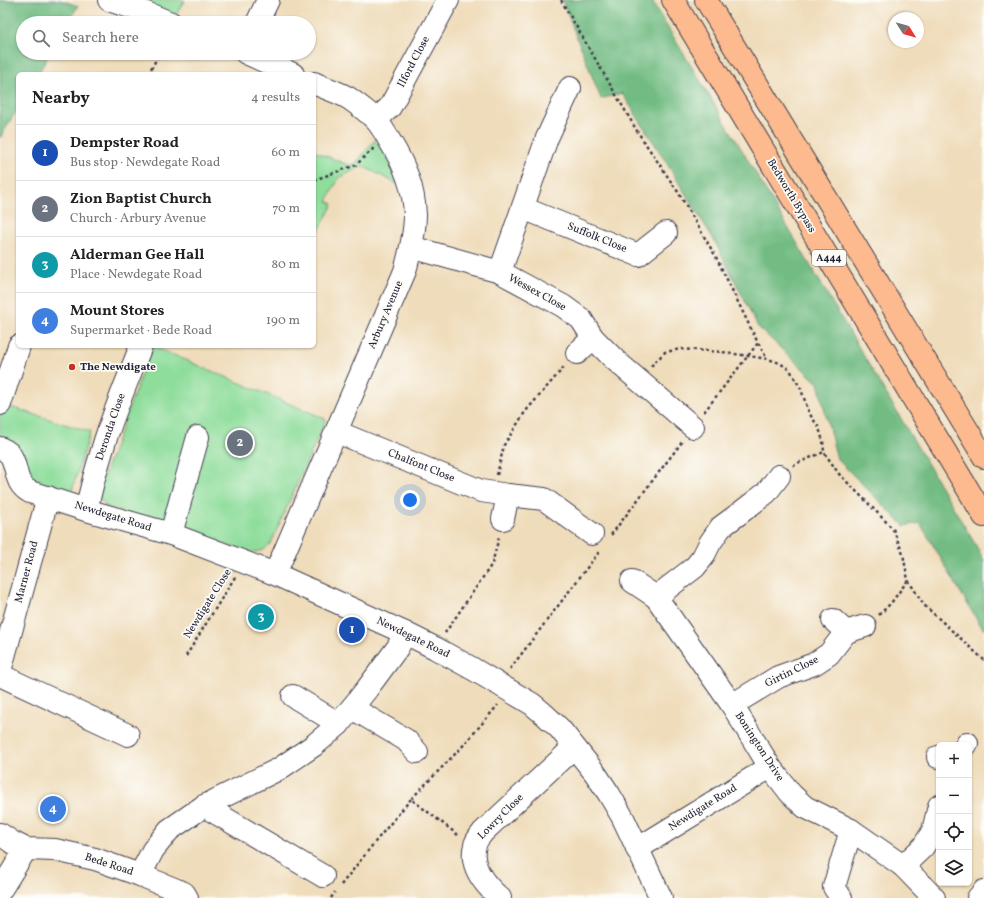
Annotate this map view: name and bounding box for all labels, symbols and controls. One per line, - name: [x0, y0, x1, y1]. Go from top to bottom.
- north arrow: [888, 12, 924, 48]
- search box: [16, 16, 316, 60]
- icon: search: [30, 27, 52, 49]
- text: Search here: [62, 28, 139, 49]
- street label: Ilford Close: [394, 34, 434, 90]
- text: Nearby: [32, 87, 90, 110]
- text: 4 results: [251, 89, 300, 107]
- text: Dempster Road: [70, 133, 179, 154]
- text: 1: [42, 144, 48, 162]
- text: 60 m: [272, 144, 300, 162]
- text: Bus stop · Newdegate Road: [70, 154, 220, 172]
- street label: Bedworth Bypass: [763, 156, 819, 236]
- text: Zion Baptist Church: [70, 189, 212, 210]
- text: 2: [42, 200, 48, 218]
- text: 70 m: [272, 200, 300, 218]
- text: Church · Arbury Avenue: [70, 210, 206, 228]
- street label: Suffolk Close: [565, 219, 629, 257]
- text: Alderman Gee Hall: [70, 245, 204, 266]
- road number: A444: [812, 250, 846, 266]
- text: 3: [42, 256, 48, 274]
- text: 80 m: [271, 256, 300, 274]
- text: Place · Newdegate Road: [70, 266, 202, 284]
- street label: Wessex Close: [505, 271, 569, 315]
- street label: Arbury Avenue: [365, 278, 407, 352]
- text: Mount Stores: [70, 301, 165, 322]
- text: 4: [41, 312, 49, 330]
- text: 190 m: [266, 312, 300, 330]
- text: Supermarket · Bede Road: [70, 322, 212, 340]
- place label: The Newdigate: [80, 360, 156, 375]
- marker: The Newdigate: [67, 362, 77, 372]
- street label: Deronda Close: [92, 391, 130, 463]
- pin: 2: [227, 428, 253, 458]
- street label: Chalfont Close: [385, 446, 457, 486]
- your location: [400, 490, 420, 510]
- street label: Newdegate Road: [73, 498, 153, 536]
- street label: Marner Road: [12, 539, 42, 605]
- street label: Newdigate Close: [181, 566, 235, 642]
- pin: 3: [248, 602, 274, 632]
- street label: Newdegate Road: [374, 614, 452, 662]
- pin: 1: [339, 615, 365, 645]
- street label: Girtin Close: [763, 653, 821, 691]
- street label: Bonington Drive: [731, 709, 787, 785]
- map controls: [936, 742, 972, 886]
- button: +: [936, 742, 972, 778]
- button: −: [936, 778, 972, 814]
- street label: Newdigate Road: [666, 781, 740, 835]
- street label: Lowry Close: [475, 791, 527, 843]
- pin: 4: [40, 794, 66, 824]
- button: locate: [936, 814, 972, 850]
- street label: Bede Road: [83, 850, 135, 880]
- button: layers: [936, 850, 972, 886]

